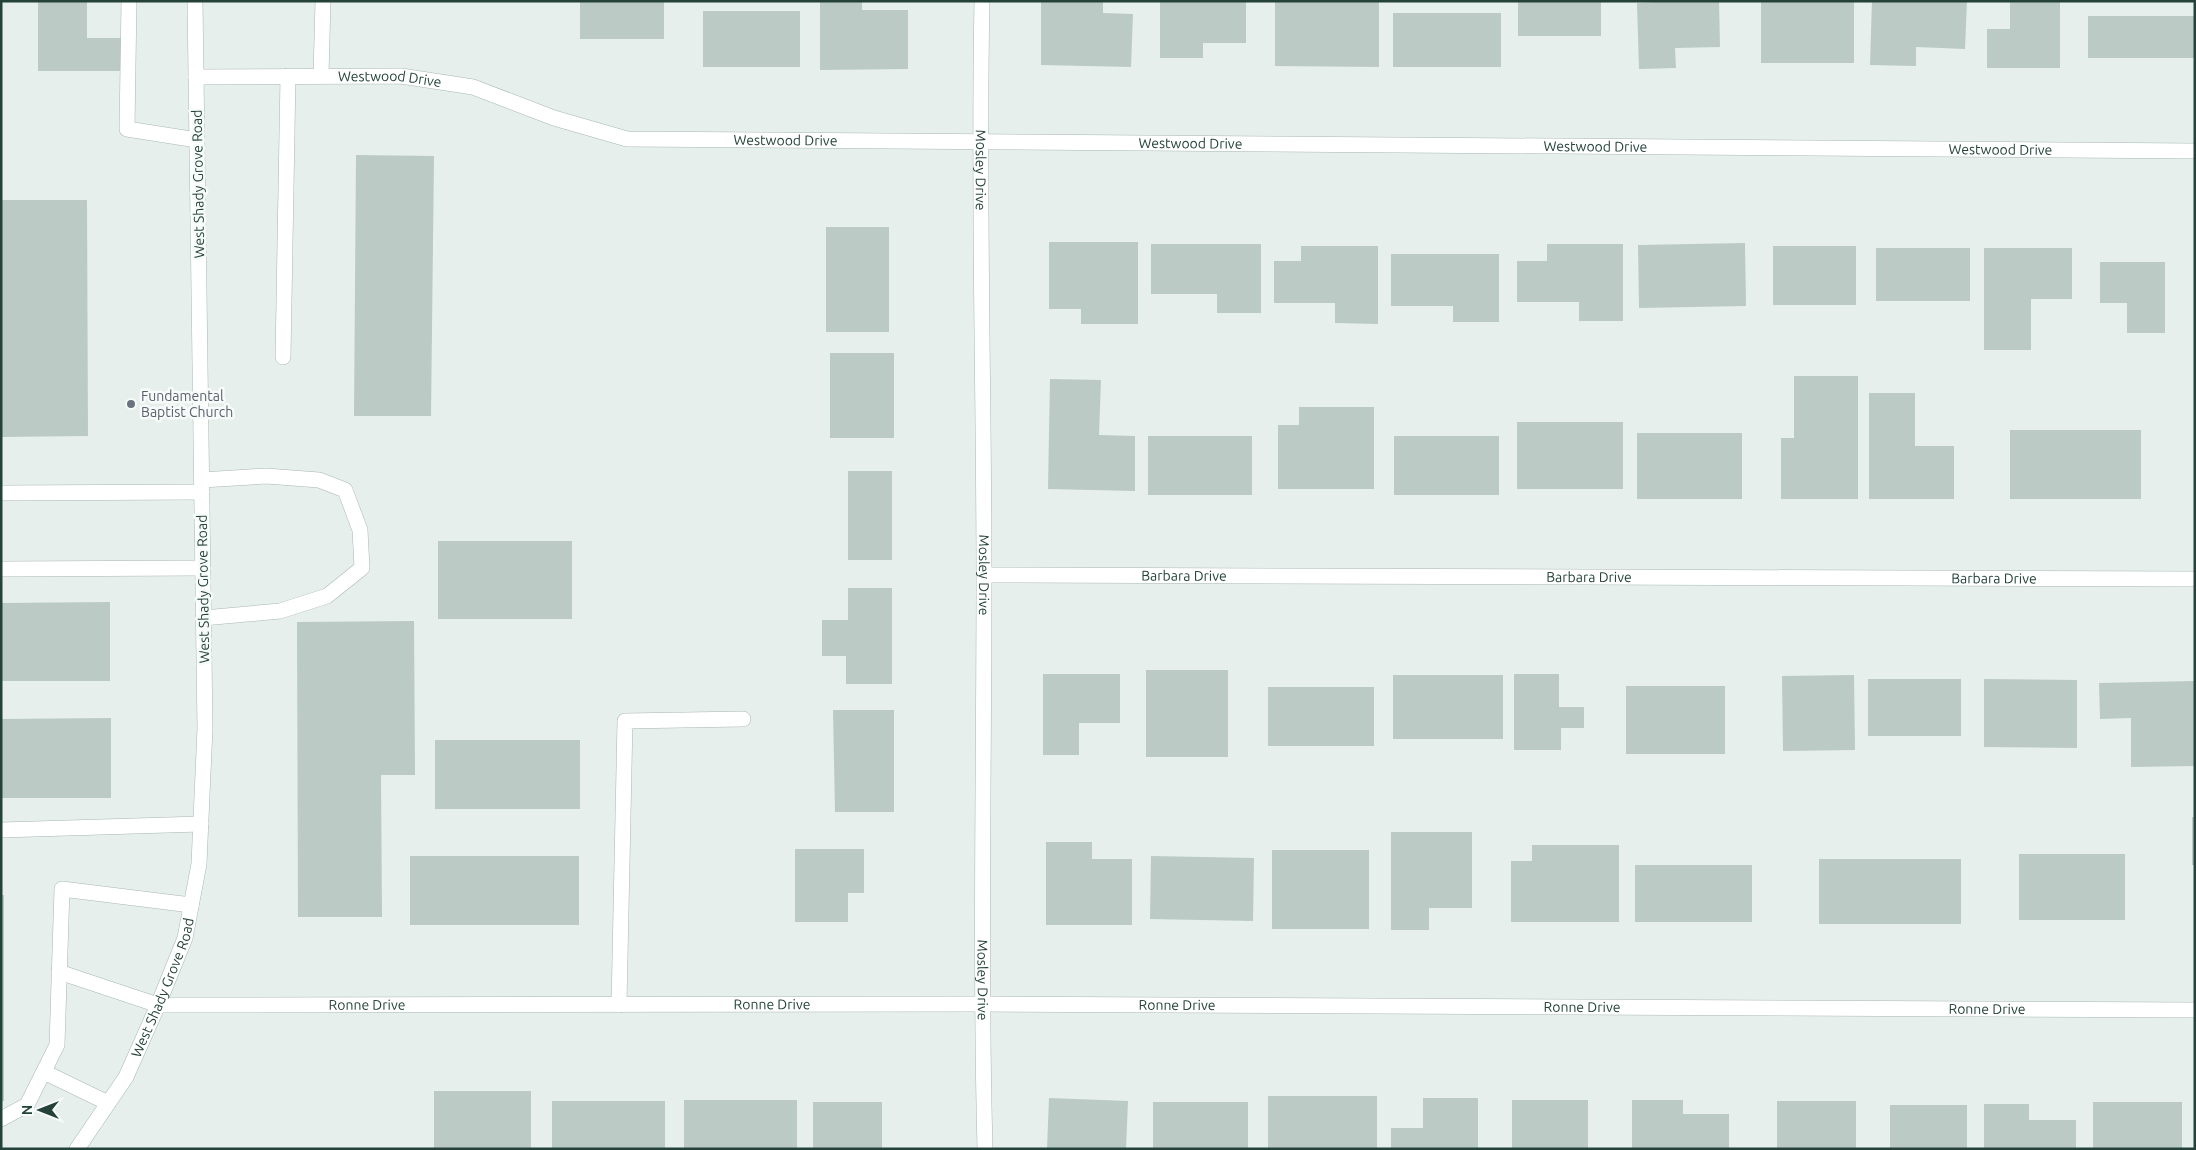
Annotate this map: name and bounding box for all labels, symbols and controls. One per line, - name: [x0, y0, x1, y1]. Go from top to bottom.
- street label: Westwood Drive: [338, 68, 443, 90]
- street label: West Shady Grove Road: [189, 110, 207, 258]
- street label: Mosley Drive: [973, 130, 989, 211]
- street label: Westwood Drive: [733, 132, 837, 149]
- street label: Westwood Drive: [1138, 135, 1242, 152]
- street label: Westwood Drive: [1543, 138, 1647, 155]
- street label: Westwood Drive: [1948, 141, 2052, 158]
- place label: Fundamental Baptist Church: [141, 388, 233, 420]
- marker: Fundamental Baptist Church: [125, 398, 137, 410]
- street label: West Shady Grove Road: [194, 515, 212, 663]
- street label: Mosley Drive: [976, 534, 992, 615]
- street label: Barbara Drive: [1141, 568, 1227, 584]
- street label: Barbara Drive: [1546, 569, 1632, 585]
- street label: Barbara Drive: [1951, 570, 2037, 586]
- street label: West Shady Grove Road: [128, 917, 197, 1060]
- street label: Mosley Drive: [974, 939, 991, 1021]
- street label: Ronne Drive: [733, 996, 811, 1012]
- street label: Ronne Drive: [328, 997, 406, 1013]
- street label: Ronne Drive: [1138, 997, 1216, 1013]
- street label: Ronne Drive: [1543, 999, 1621, 1015]
- street label: Ronne Drive: [1948, 1001, 2026, 1017]
- north arrow: [15, 1085, 65, 1135]
- text: N: [19, 1105, 35, 1115]

